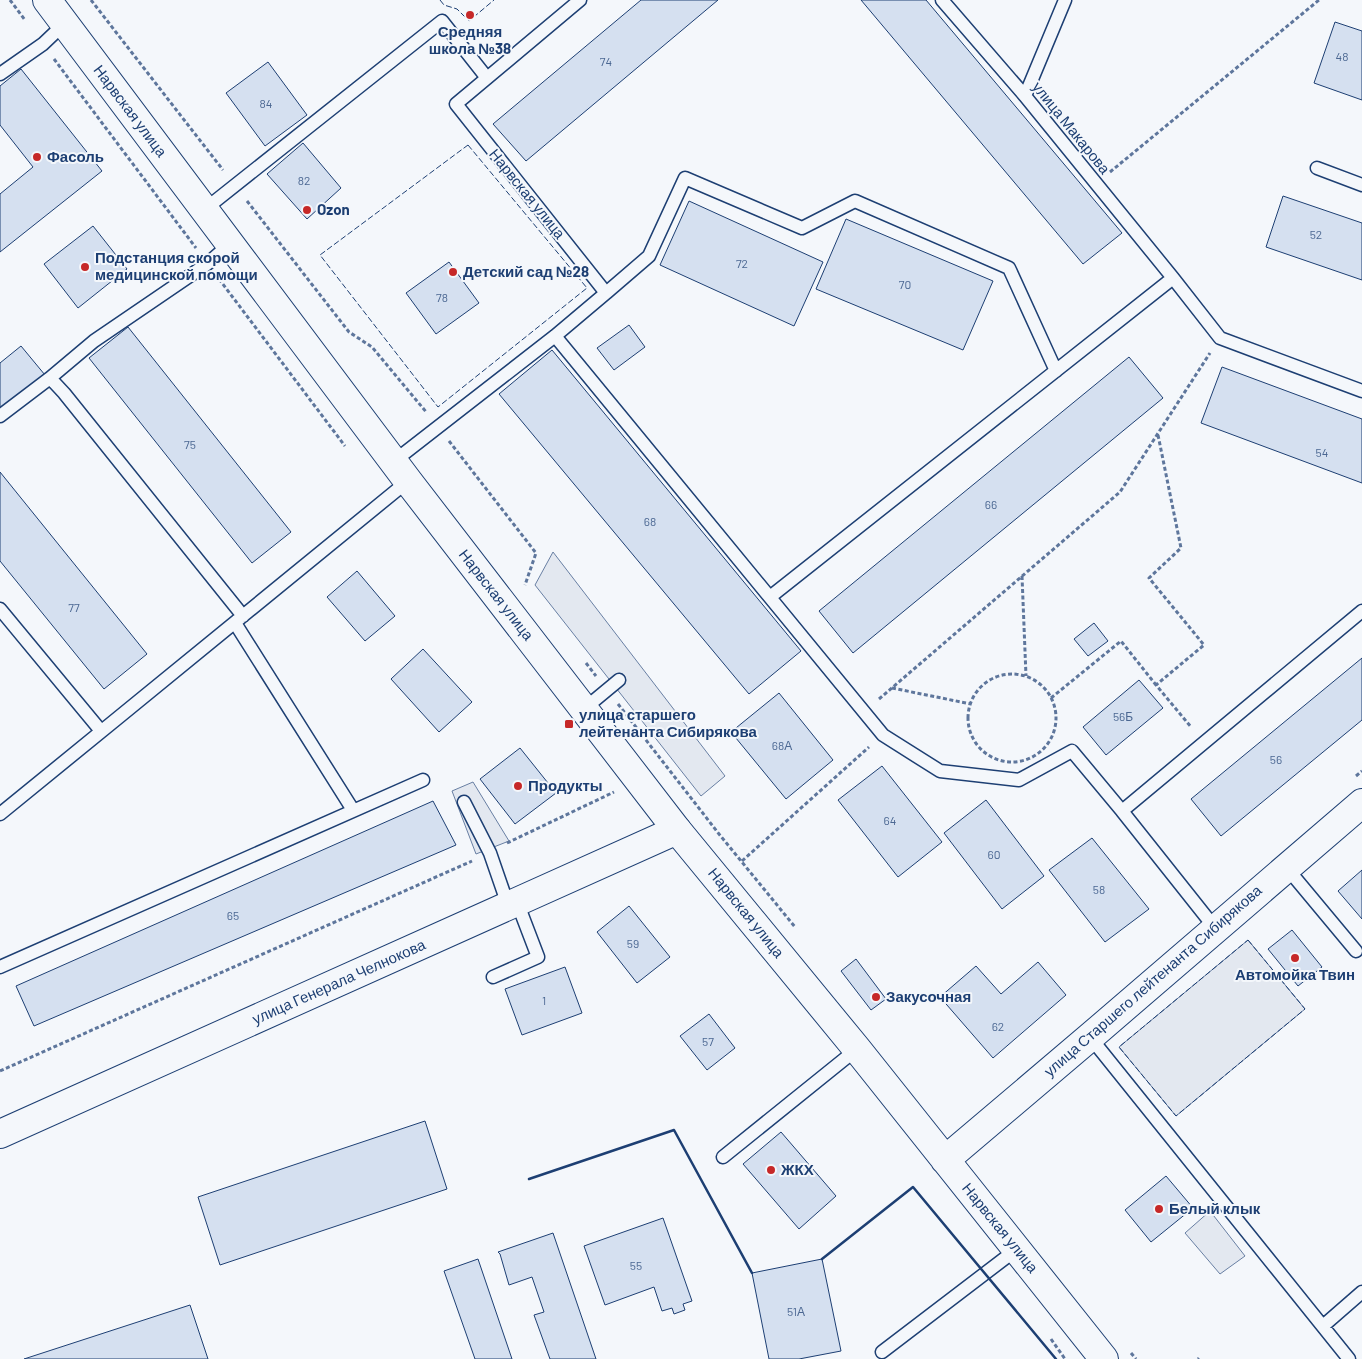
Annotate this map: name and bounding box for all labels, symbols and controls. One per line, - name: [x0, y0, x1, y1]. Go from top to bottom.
- marker: Средняя школа №38: [464, 9, 476, 21]
- place label: Средняя школа №38: [429, 22, 511, 57]
- house number: 48: [1336, 49, 1348, 63]
- house number: 74: [600, 54, 612, 68]
- street label: Нарвская улица: [90, 61, 172, 160]
- street label: улица Макарова: [1029, 78, 1115, 178]
- house number: 84: [260, 96, 272, 110]
- street label: Нарвская улица: [486, 145, 570, 242]
- place label: Фасоль: [47, 147, 104, 165]
- marker: Фасоль: [31, 151, 43, 163]
- house number: 82: [298, 173, 310, 187]
- place label: Ozon: [317, 200, 350, 218]
- marker: Ozon: [301, 204, 313, 216]
- house number: 52: [1310, 227, 1322, 241]
- place label: Подстанция скорой медицинской помощи: [95, 248, 258, 283]
- house number: 72: [736, 256, 748, 270]
- marker: Подстанция скорой медицинской помощи: [79, 261, 91, 273]
- place label: Детский сад №28: [463, 262, 589, 280]
- marker: Детский сад №28: [447, 266, 459, 278]
- house number: 70: [899, 277, 911, 291]
- house number: 78: [436, 290, 448, 304]
- house number: 75: [184, 437, 196, 451]
- house number: 54: [1316, 445, 1328, 459]
- house number: 66: [985, 497, 997, 511]
- house number: 68: [644, 514, 656, 528]
- street label: Нарвская улица: [456, 545, 538, 644]
- house number: 77: [68, 600, 80, 614]
- place label: улица старшего лейтенанта Сибирякова: [579, 705, 757, 740]
- house number: 56Б: [1113, 709, 1133, 723]
- marker: улица старшего лейтенанта Сибирякова: [563, 718, 575, 730]
- house number: 68А: [772, 738, 792, 752]
- house number: 56: [1270, 752, 1282, 766]
- place label: Продукты: [528, 776, 603, 794]
- marker: Продукты: [512, 780, 524, 792]
- house number: 64: [884, 813, 896, 827]
- house number: 60: [988, 847, 1000, 861]
- street label: Нарвская улица: [705, 864, 789, 961]
- street label: улица Старшего лейтенанта Сибирякова: [1040, 880, 1265, 1080]
- house number: 58: [1093, 882, 1105, 896]
- house number: 65: [227, 908, 239, 922]
- street label: улица Генерала Челнокова: [249, 934, 429, 1027]
- house number: 59: [627, 936, 639, 950]
- marker: Автомойка Твин: [1289, 952, 1301, 964]
- place label: Автомойка Твин: [1235, 965, 1355, 983]
- place label: Закусочная: [886, 987, 971, 1005]
- marker: Закусочная: [870, 991, 882, 1003]
- house number: 1: [542, 993, 546, 1007]
- house number: 62: [992, 1019, 1004, 1033]
- house number: 57: [702, 1034, 714, 1048]
- place label: ЖКХ: [780, 1160, 814, 1178]
- marker: ЖКХ: [765, 1164, 777, 1176]
- street label: Нарвская улица: [959, 1179, 1043, 1276]
- place label: Белый клык: [1169, 1199, 1261, 1217]
- marker: Белый клык: [1153, 1203, 1165, 1215]
- house number: 55: [630, 1258, 642, 1272]
- house number: 51А: [787, 1304, 805, 1318]

